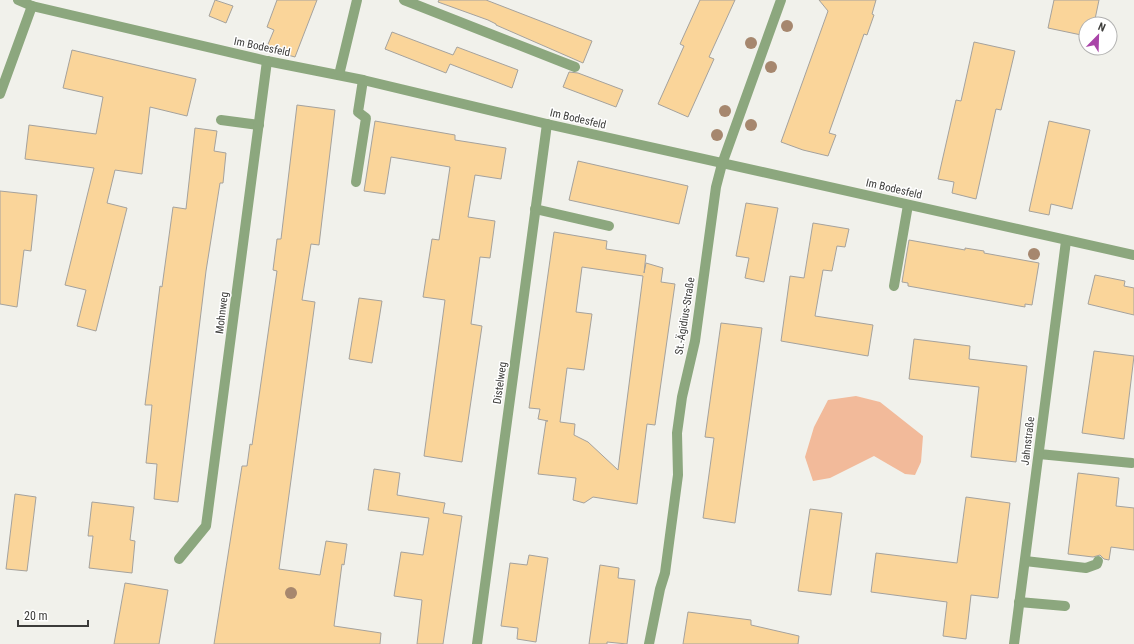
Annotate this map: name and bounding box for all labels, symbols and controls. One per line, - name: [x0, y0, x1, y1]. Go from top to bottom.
- north arrow: [1078, 16, 1118, 56]
- text: N: [1096, 20, 1108, 35]
- street label: Im Bodesfeld: [233, 35, 291, 59]
- street label: Im Bodesfeld: [549, 106, 607, 132]
- street label: Im Bodesfeld: [865, 176, 923, 202]
- street label: St.-Ägidius-Straße: [672, 276, 698, 356]
- street label: Mohnweg: [213, 291, 231, 335]
- street label: Distelweg: [491, 361, 509, 405]
- street label: Jahnstraße: [1019, 416, 1037, 466]
- scale bar: [18, 602, 88, 628]
- text: 20 m: [24, 609, 48, 623]

